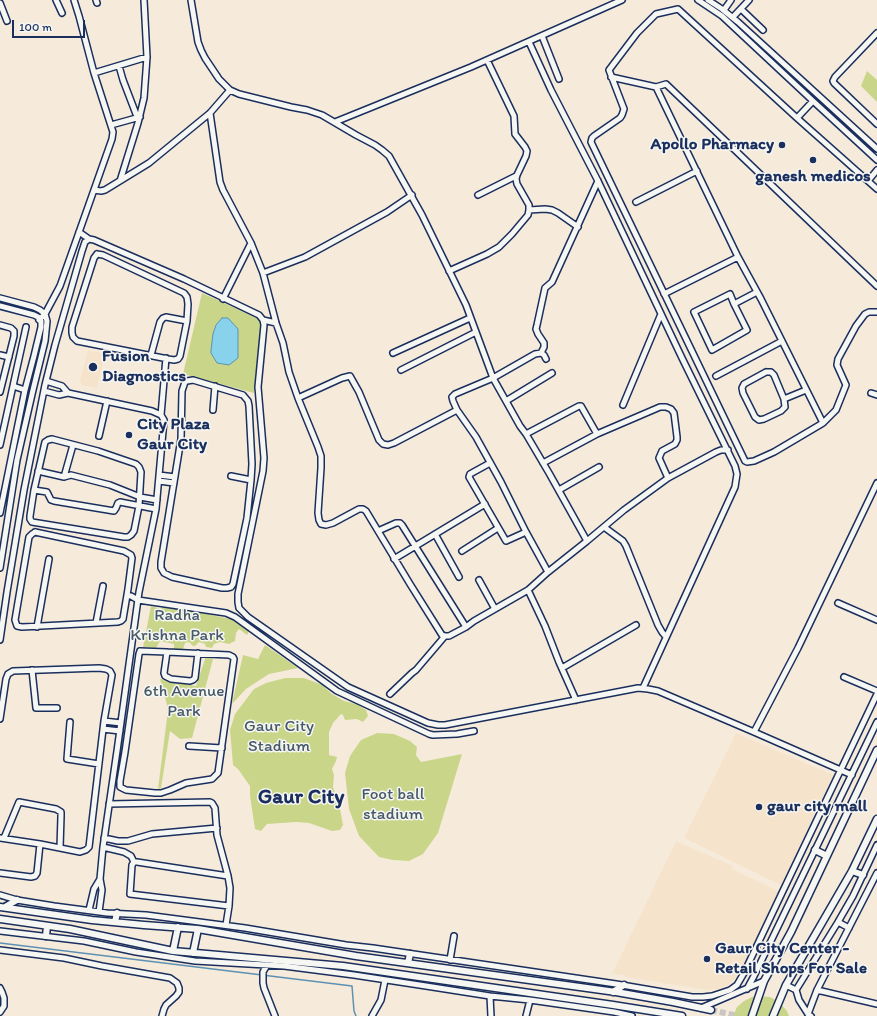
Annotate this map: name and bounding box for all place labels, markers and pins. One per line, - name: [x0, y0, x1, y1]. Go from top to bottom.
- place label: Apollo Pharmacy: [651, 135, 774, 155]
- marker: Apollo Pharmacy: [777, 140, 787, 150]
- marker: ganesh medicos: [808, 155, 818, 165]
- place label: ganesh medicos: [755, 167, 871, 187]
- place label: Fusion Diagnostics: [102, 347, 186, 387]
- marker: Fusion Diagnostics: [87, 361, 99, 373]
- place label: City Plaza Gaur City: [137, 415, 210, 455]
- marker: City Plaza Gaur City: [124, 430, 134, 440]
- place label: gaur city mall: [767, 797, 867, 817]
- marker: gaur city mall: [754, 802, 764, 812]
- place label: Gaur City Center - Retail Shops For Sale: [715, 939, 867, 979]
- marker: Gaur City Center - Retail Shops For Sale: [702, 954, 712, 964]

